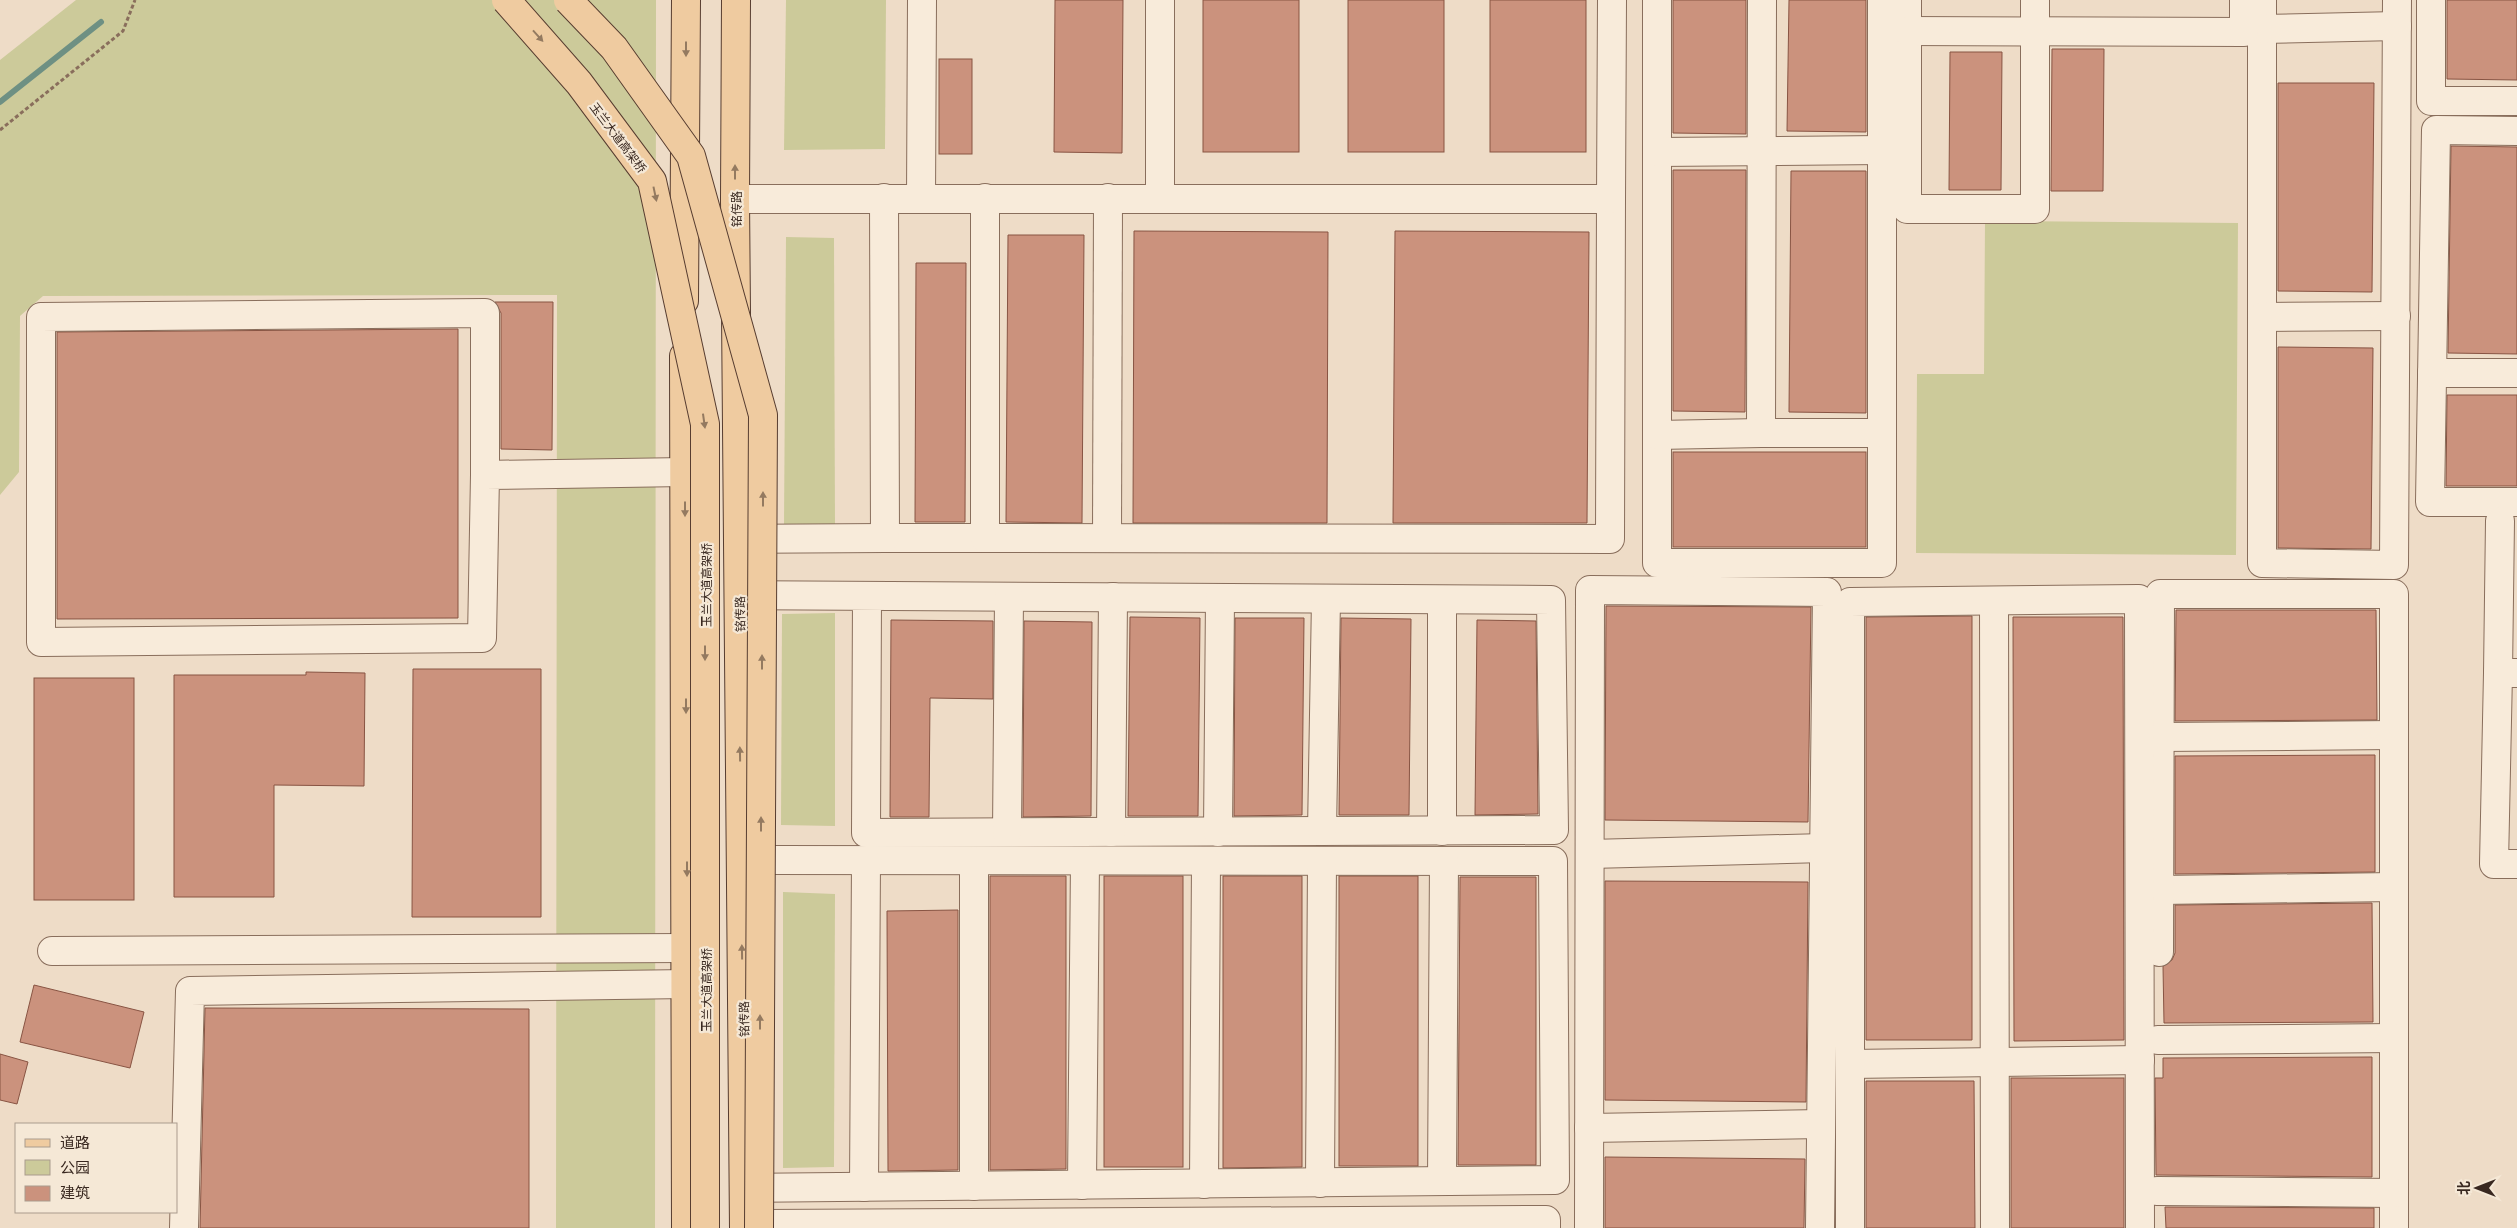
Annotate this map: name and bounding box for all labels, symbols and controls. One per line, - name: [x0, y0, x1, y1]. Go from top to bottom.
- one-way arrow: [532, 30, 544, 42]
- one-way arrow: [682, 41, 690, 57]
- street label: 玉兰大道高架桥: [587, 98, 651, 176]
- one-way arrow: [731, 164, 739, 180]
- one-way arrow: [651, 186, 659, 201]
- street label: 铭传路: [727, 191, 744, 227]
- one-way arrow: [700, 413, 708, 429]
- one-way arrow: [759, 491, 767, 507]
- one-way arrow: [681, 501, 689, 517]
- street label: 玉兰大道高架桥: [697, 543, 714, 627]
- street label: 铭传路: [730, 596, 748, 632]
- one-way arrow: [701, 646, 709, 662]
- one-way arrow: [758, 654, 766, 670]
- one-way arrow: [682, 698, 690, 714]
- one-way arrow: [736, 746, 744, 762]
- one-way arrow: [757, 816, 765, 832]
- one-way arrow: [683, 861, 691, 877]
- one-way arrow: [738, 944, 746, 960]
- street label: 玉兰大道高架桥: [697, 948, 714, 1032]
- street label: 铭传路: [734, 1001, 752, 1037]
- one-way arrow: [756, 1014, 764, 1030]
- legend: [15, 1123, 178, 1213]
- text: 道路: [60, 1131, 90, 1152]
- text: 公园: [60, 1156, 90, 1177]
- north arrow: [2452, 1163, 2502, 1213]
- text: 建筑: [60, 1181, 90, 1202]
- text: 北: [2453, 1181, 2473, 1195]

